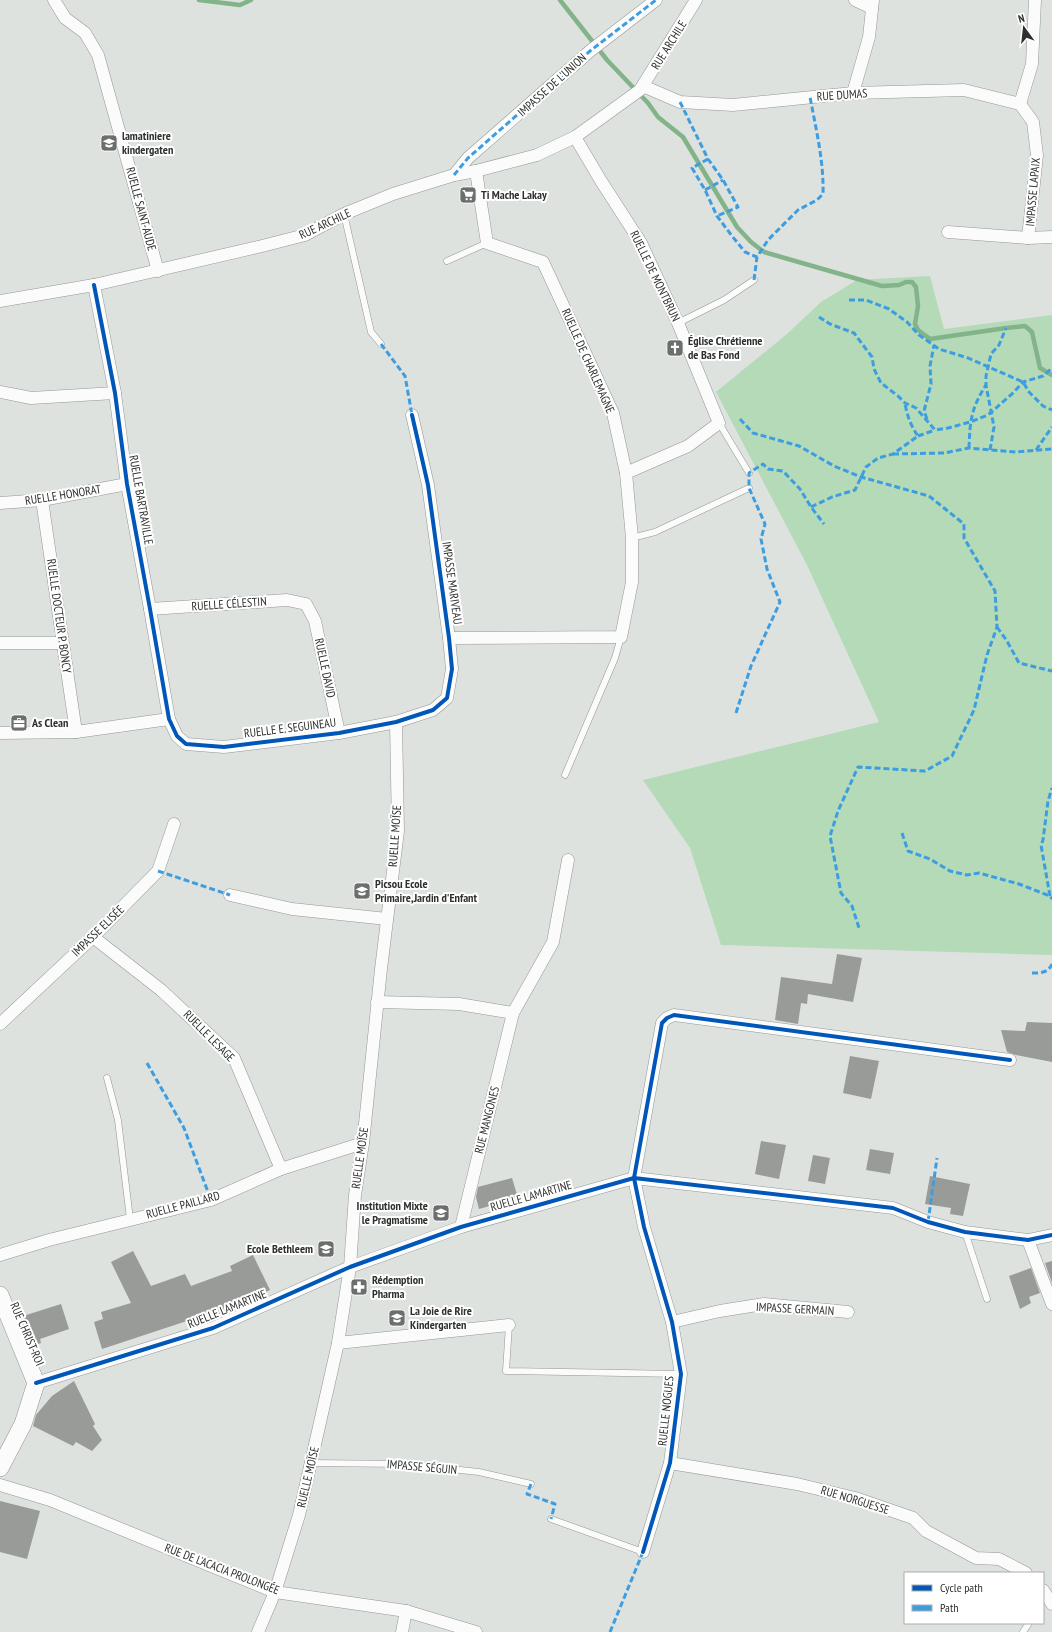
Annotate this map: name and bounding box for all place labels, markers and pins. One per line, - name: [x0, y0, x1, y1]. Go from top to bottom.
- place label: lamatiniere kindergaten: [122, 128, 173, 157]
- school or university icon: lamatiniere kindergaten: [99, 133, 119, 153]
- supermarket icon: Ti Mache Lakay: [458, 185, 478, 205]
- place label: Ti Mache Lakay: [481, 187, 547, 202]
- place label: Église Chrétienne de Bas Fond: [688, 333, 763, 362]
- church icon: Église Chrétienne de Bas Fond: [665, 338, 685, 358]
- office icon: As Clean: [9, 713, 29, 733]
- place label: As Clean: [31, 715, 68, 730]
- place label: Picsou Ecole Primaire,Jardin d'Enfant: [375, 876, 477, 905]
- school or university icon: Picsou Ecole Primaire,Jardin d'Enfant: [352, 881, 372, 901]
- place label: Institution Mixte le Pragmatisme: [357, 1198, 428, 1227]
- school or university icon: Institution Mixte le Pragmatisme: [431, 1203, 451, 1223]
- school or university icon: Ecole Bethleem: [316, 1239, 336, 1259]
- place label: Ecole Bethleem: [247, 1241, 313, 1256]
- place label: Rédemption Pharma: [372, 1272, 423, 1301]
- pharmacy icon: Rédemption Pharma: [349, 1277, 369, 1297]
- place label: La Joie de Rire Kindergarten: [410, 1303, 472, 1332]
- school or university icon: La Joie de Rire Kindergarten: [387, 1308, 407, 1328]

